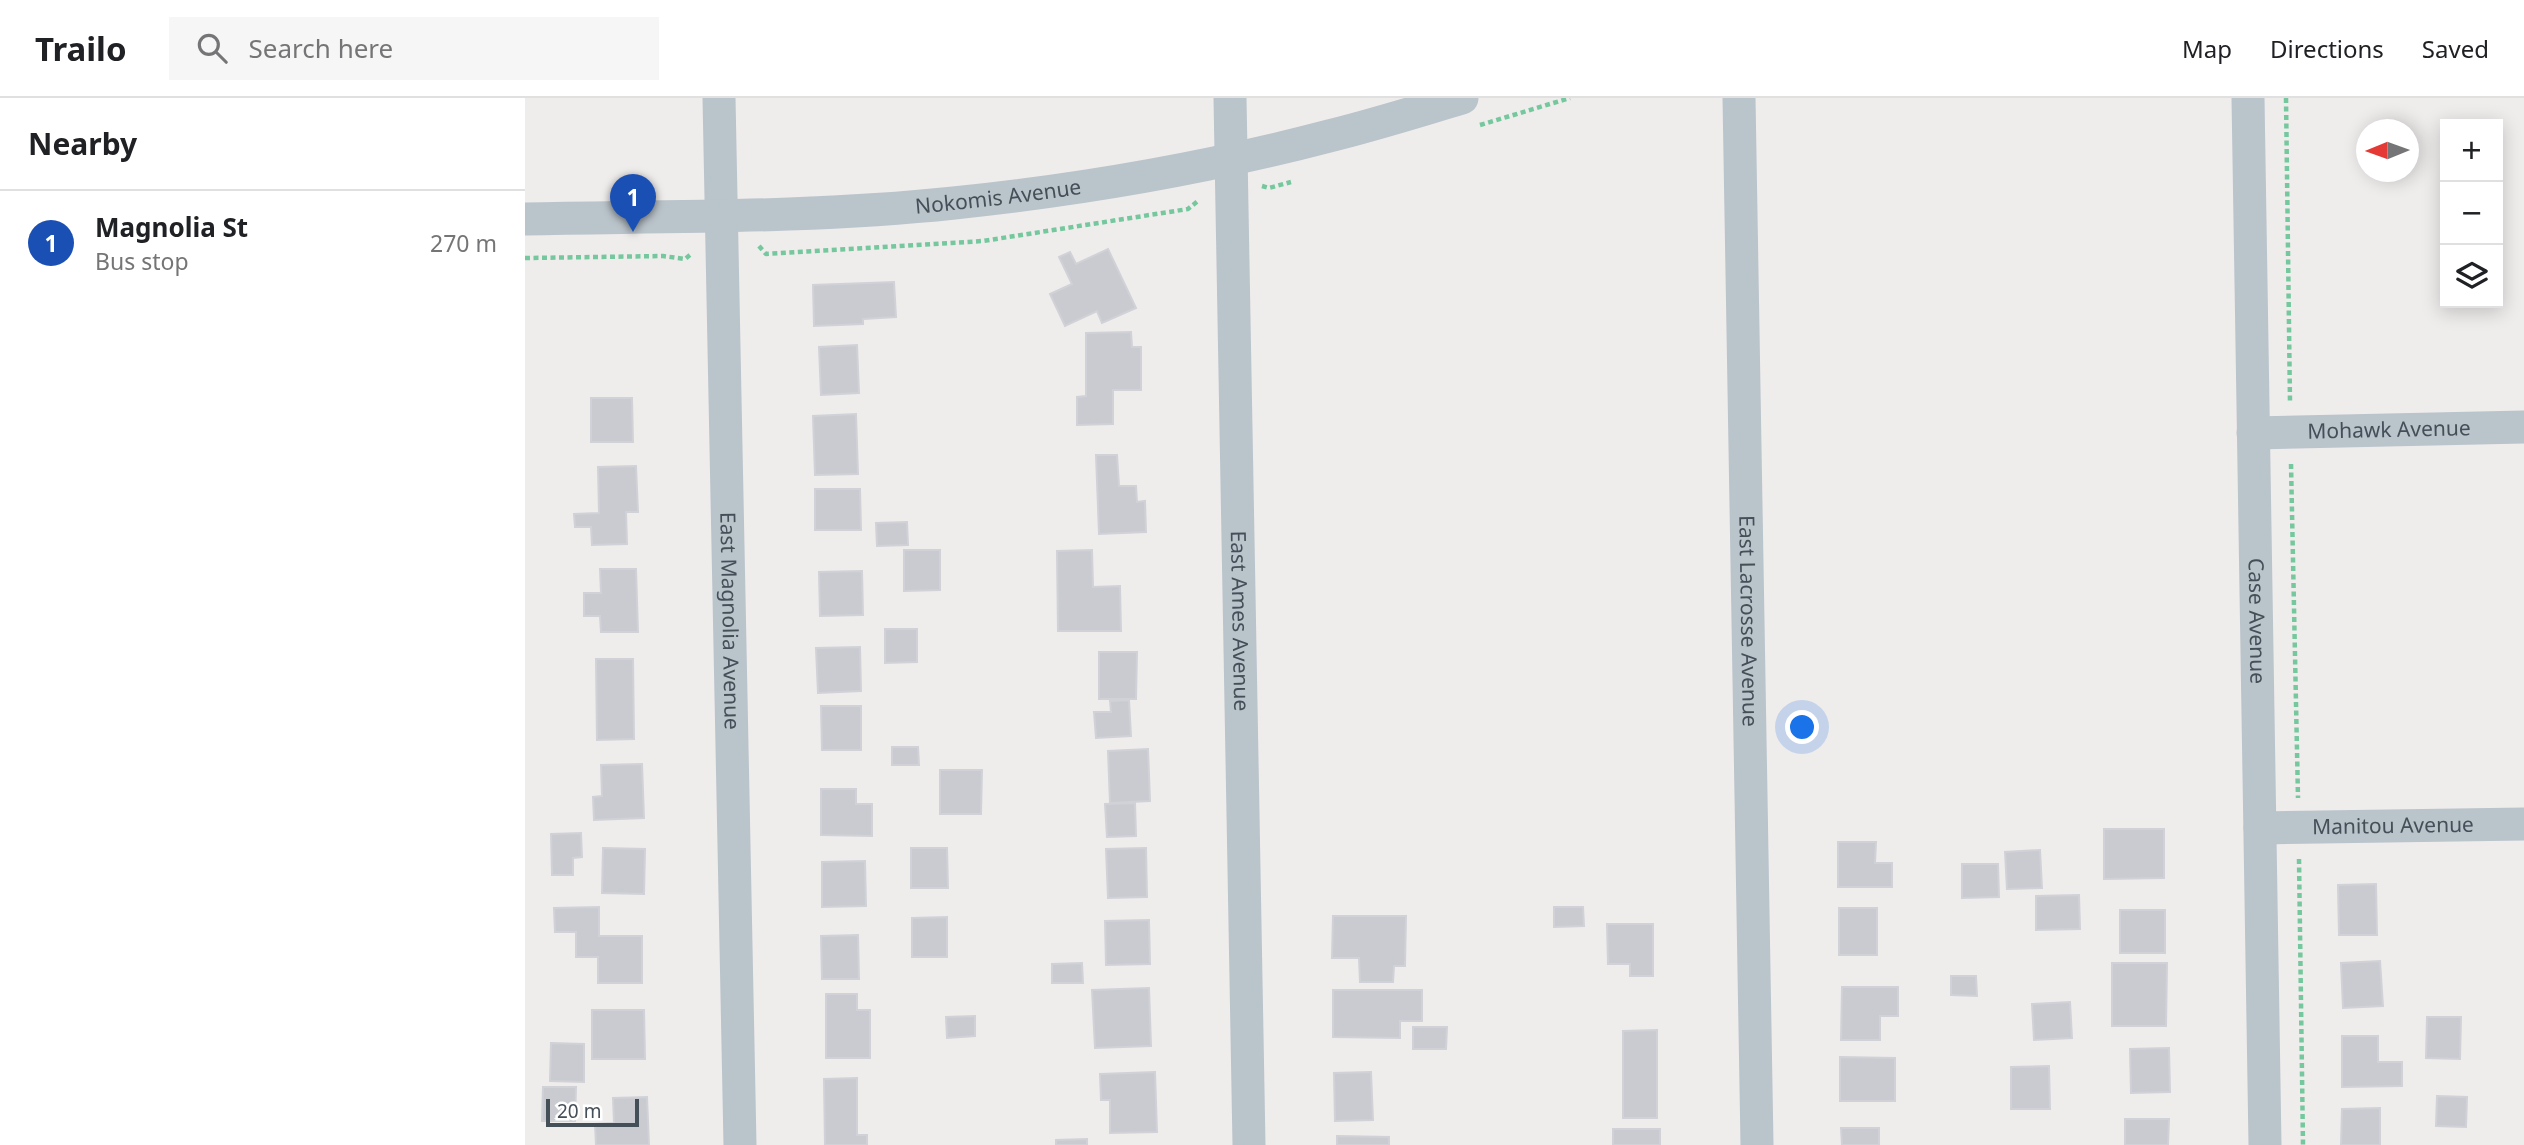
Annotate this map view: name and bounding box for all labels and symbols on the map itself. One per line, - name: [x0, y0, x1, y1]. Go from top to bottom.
- north arrow: [2356, 119, 2419, 182]
- street label: Nokomis Avenue: [914, 172, 1083, 220]
- pin: 1: [610, 174, 656, 232]
- street label: Mohawk Avenue: [2307, 413, 2471, 445]
- street label: East Magnolia Avenue: [714, 512, 747, 730]
- street label: East Lacrosse Avenue: [1733, 515, 1765, 727]
- street label: East Ames Avenue: [1225, 530, 1256, 712]
- street label: Case Avenue: [2242, 558, 2273, 684]
- your location: [1785, 710, 1819, 744]
- street label: Manitou Avenue: [2312, 810, 2474, 840]
- scale bar: [546, 1096, 639, 1128]

